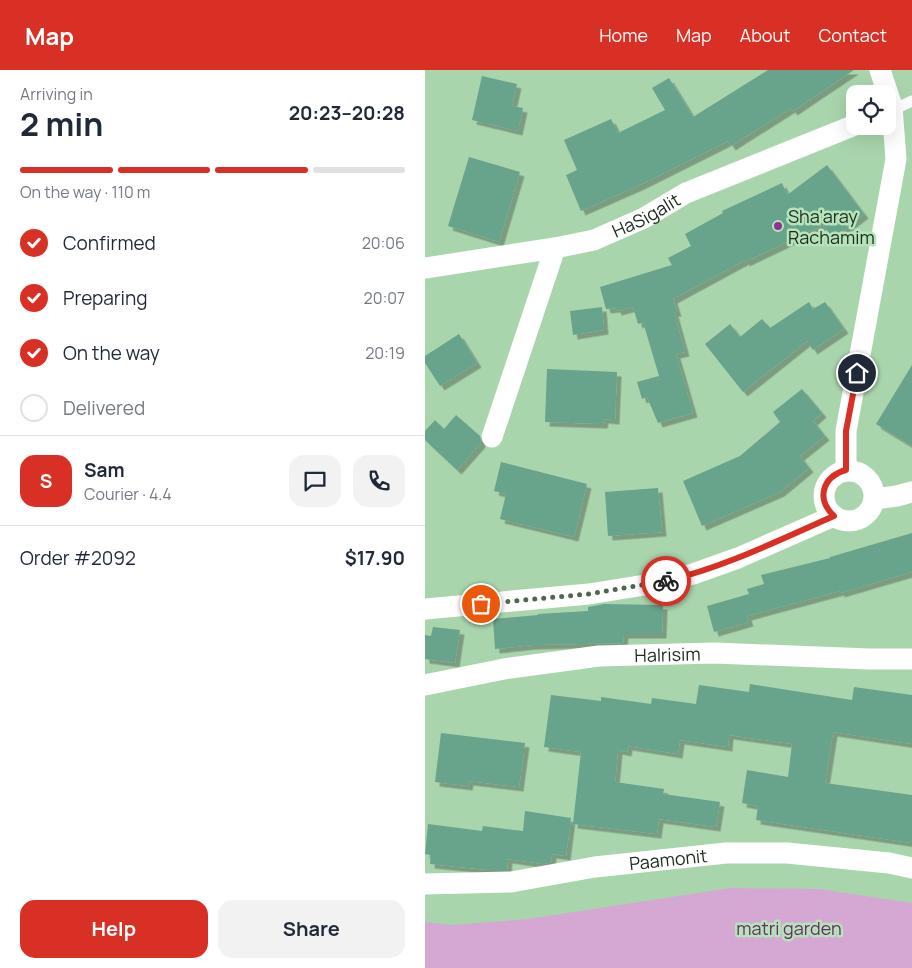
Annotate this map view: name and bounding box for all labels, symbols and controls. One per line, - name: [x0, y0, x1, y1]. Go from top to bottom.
- text: Map: [25, 19, 74, 52]
- text: Home: [599, 23, 648, 47]
- text: Map: [676, 23, 712, 47]
- text: About: [740, 23, 790, 47]
- text: Contact: [818, 23, 887, 47]
- text: Arriving in: [20, 83, 93, 105]
- map controls: [846, 85, 896, 135]
- button: locate: [846, 85, 896, 135]
- text: 20:23–20:28: [289, 100, 405, 126]
- text: 2 min: [20, 102, 103, 146]
- text: On the way · 110 m: [20, 181, 150, 203]
- street label: HaSigalit: [608, 187, 685, 243]
- place label: Sha'aray Rachamim: [788, 204, 875, 249]
- marker: Sha'aray Rachamim: [772, 220, 784, 232]
- icon: check: [20, 229, 48, 257]
- text: Confirmed: [63, 230, 156, 256]
- text: 20:06: [362, 232, 405, 254]
- icon: check: [20, 284, 48, 312]
- text: Preparing: [63, 285, 148, 311]
- text: 20:07: [364, 287, 405, 309]
- icon: check: [20, 339, 48, 367]
- text: On the way: [63, 340, 160, 366]
- text: 20:19: [365, 342, 405, 364]
- pin: [836, 352, 878, 394]
- icon: home: [843, 359, 871, 387]
- text: Delivered: [63, 395, 145, 421]
- button: chat: [289, 455, 341, 507]
- button: phone: [353, 455, 405, 507]
- text: Sam: [84, 457, 125, 483]
- text: S: [40, 468, 52, 494]
- text: Courier · 4.4: [84, 483, 172, 505]
- text: Order #2092: [20, 545, 136, 571]
- text: $17.90: [345, 545, 405, 571]
- courier: [641, 556, 691, 606]
- icon: bike: [652, 567, 680, 595]
- pin: [460, 583, 502, 625]
- icon: bag: [467, 590, 495, 618]
- street label: HaIrisim: [634, 641, 701, 667]
- street label: Paamonit: [628, 843, 709, 875]
- button: Help: [20, 900, 208, 958]
- button: Share: [218, 900, 405, 958]
- park label: matri garden: [736, 916, 842, 940]

